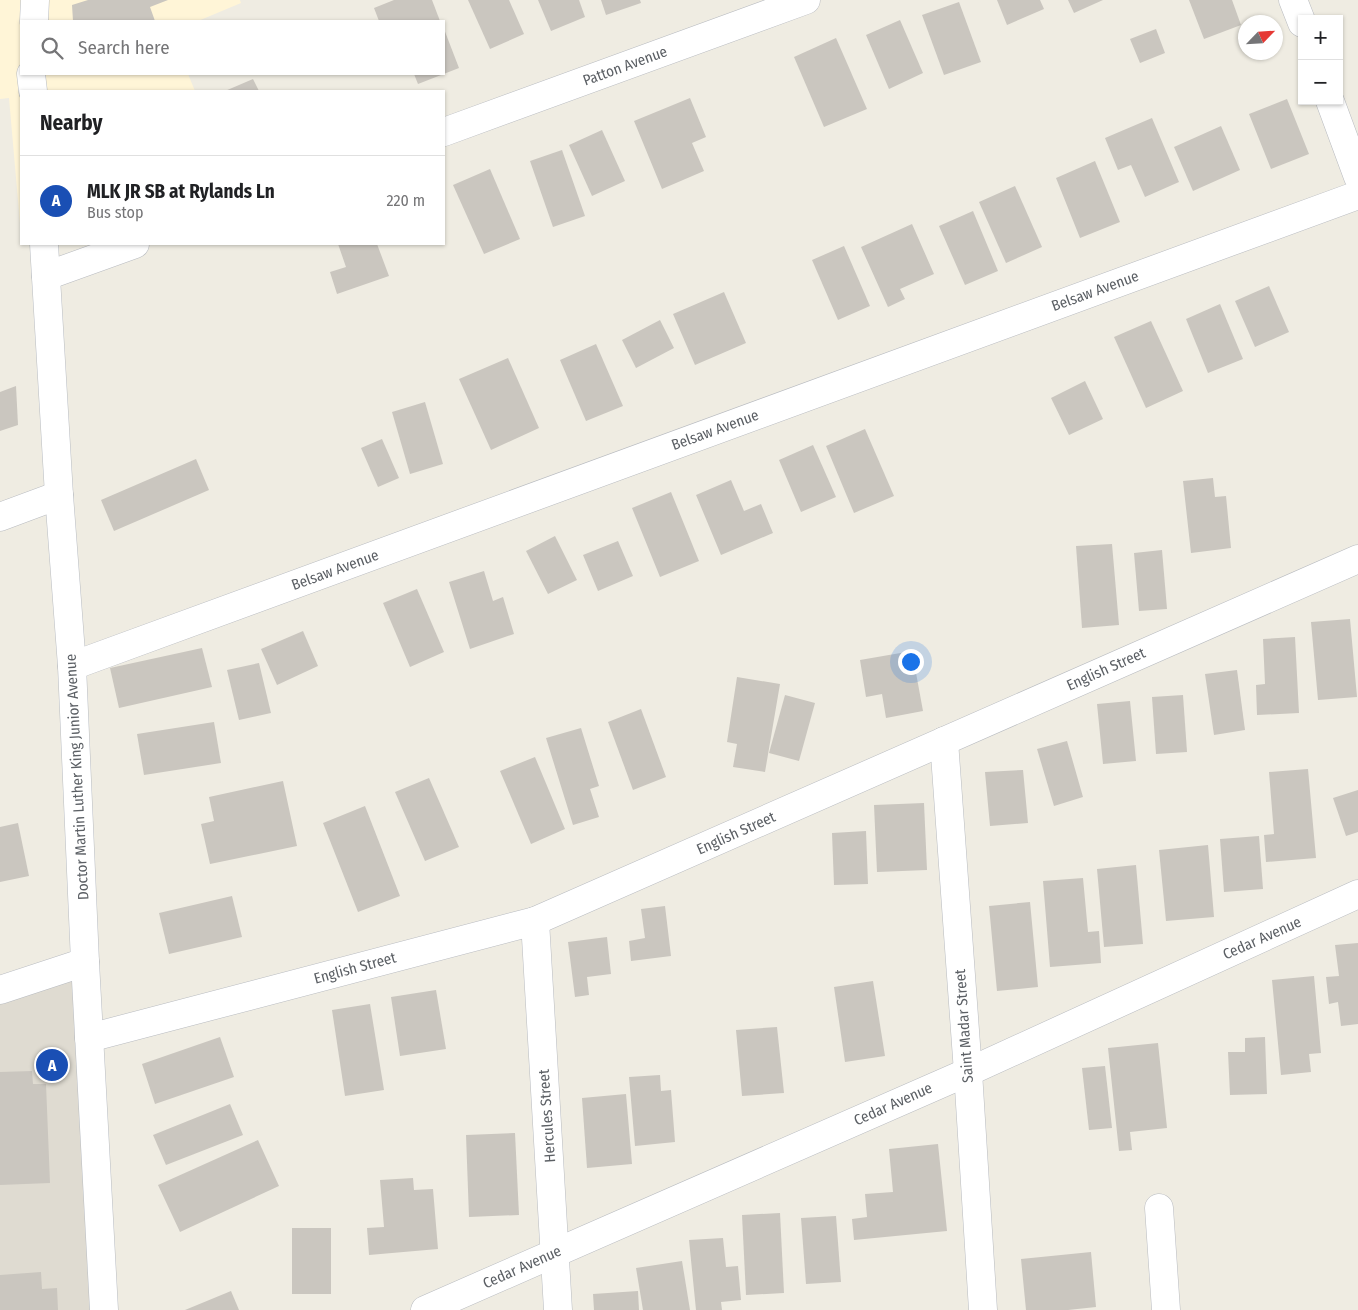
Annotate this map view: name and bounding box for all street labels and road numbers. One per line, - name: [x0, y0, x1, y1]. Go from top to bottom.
- street label: Patton Avenue: [580, 42, 670, 90]
- street label: Belsaw Avenue: [1049, 267, 1141, 315]
- street label: Belsaw Avenue: [669, 406, 761, 454]
- street label: Belsaw Avenue: [289, 546, 381, 594]
- street label: English Street: [1064, 644, 1148, 694]
- street label: Doctor Martin Luther King Junior Avenue: [62, 653, 92, 901]
- street label: English Street: [694, 808, 778, 858]
- street label: Cedar Avenue: [1220, 913, 1304, 963]
- street label: English Street: [312, 948, 398, 988]
- street label: Saint Madar Street: [951, 968, 977, 1083]
- street label: Hercules Street: [535, 1069, 559, 1163]
- street label: Cedar Avenue: [851, 1079, 935, 1129]
- street label: Cedar Avenue: [480, 1242, 564, 1292]

